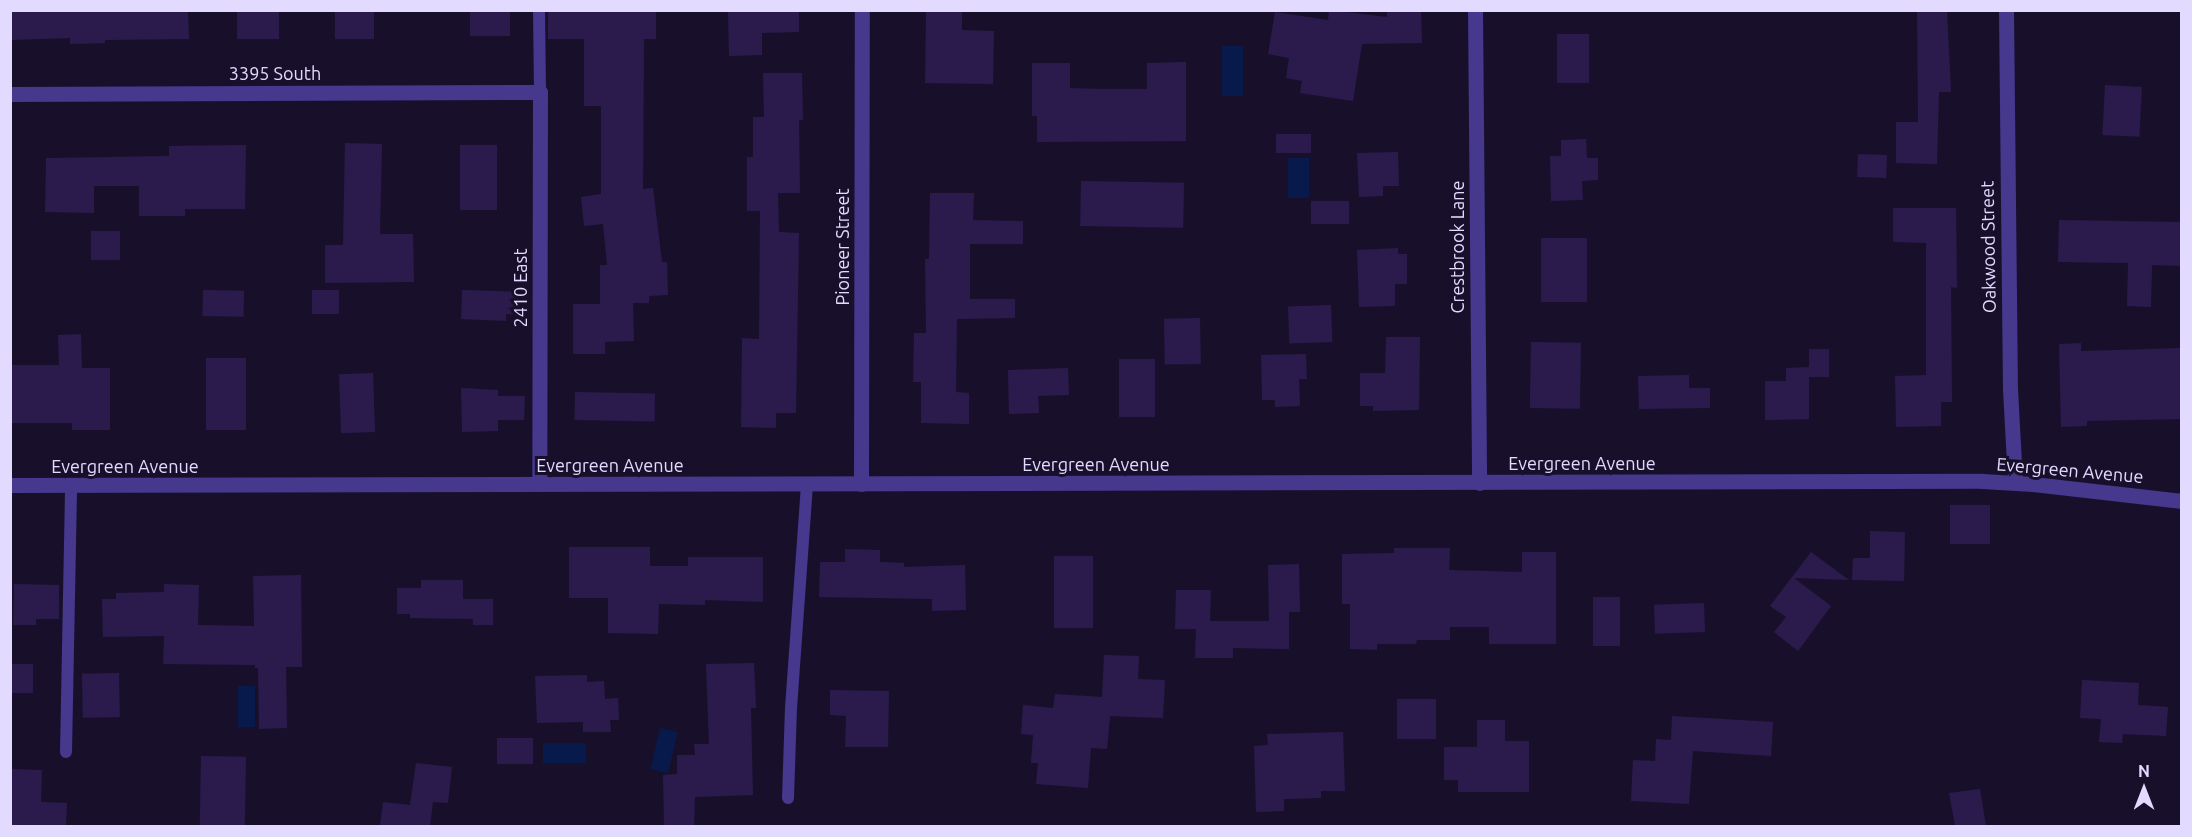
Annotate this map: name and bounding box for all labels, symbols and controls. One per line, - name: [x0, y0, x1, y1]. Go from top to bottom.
- street label: 3395 South: [229, 62, 321, 84]
- street label: Crestbrook Lane: [1446, 181, 1468, 313]
- street label: Oakwood Street: [1976, 181, 2000, 313]
- street label: Pioneer Street: [831, 188, 853, 306]
- street label: 2410 East: [509, 249, 531, 327]
- street label: Evergreen Avenue: [1508, 452, 1656, 474]
- street label: Evergreen Avenue: [1022, 453, 1170, 475]
- street label: Evergreen Avenue: [1996, 453, 2144, 487]
- street label: Evergreen Avenue: [536, 454, 684, 476]
- street label: Evergreen Avenue: [51, 455, 199, 477]
- north arrow: [2114, 759, 2174, 819]
- text: N: [2138, 762, 2150, 780]

